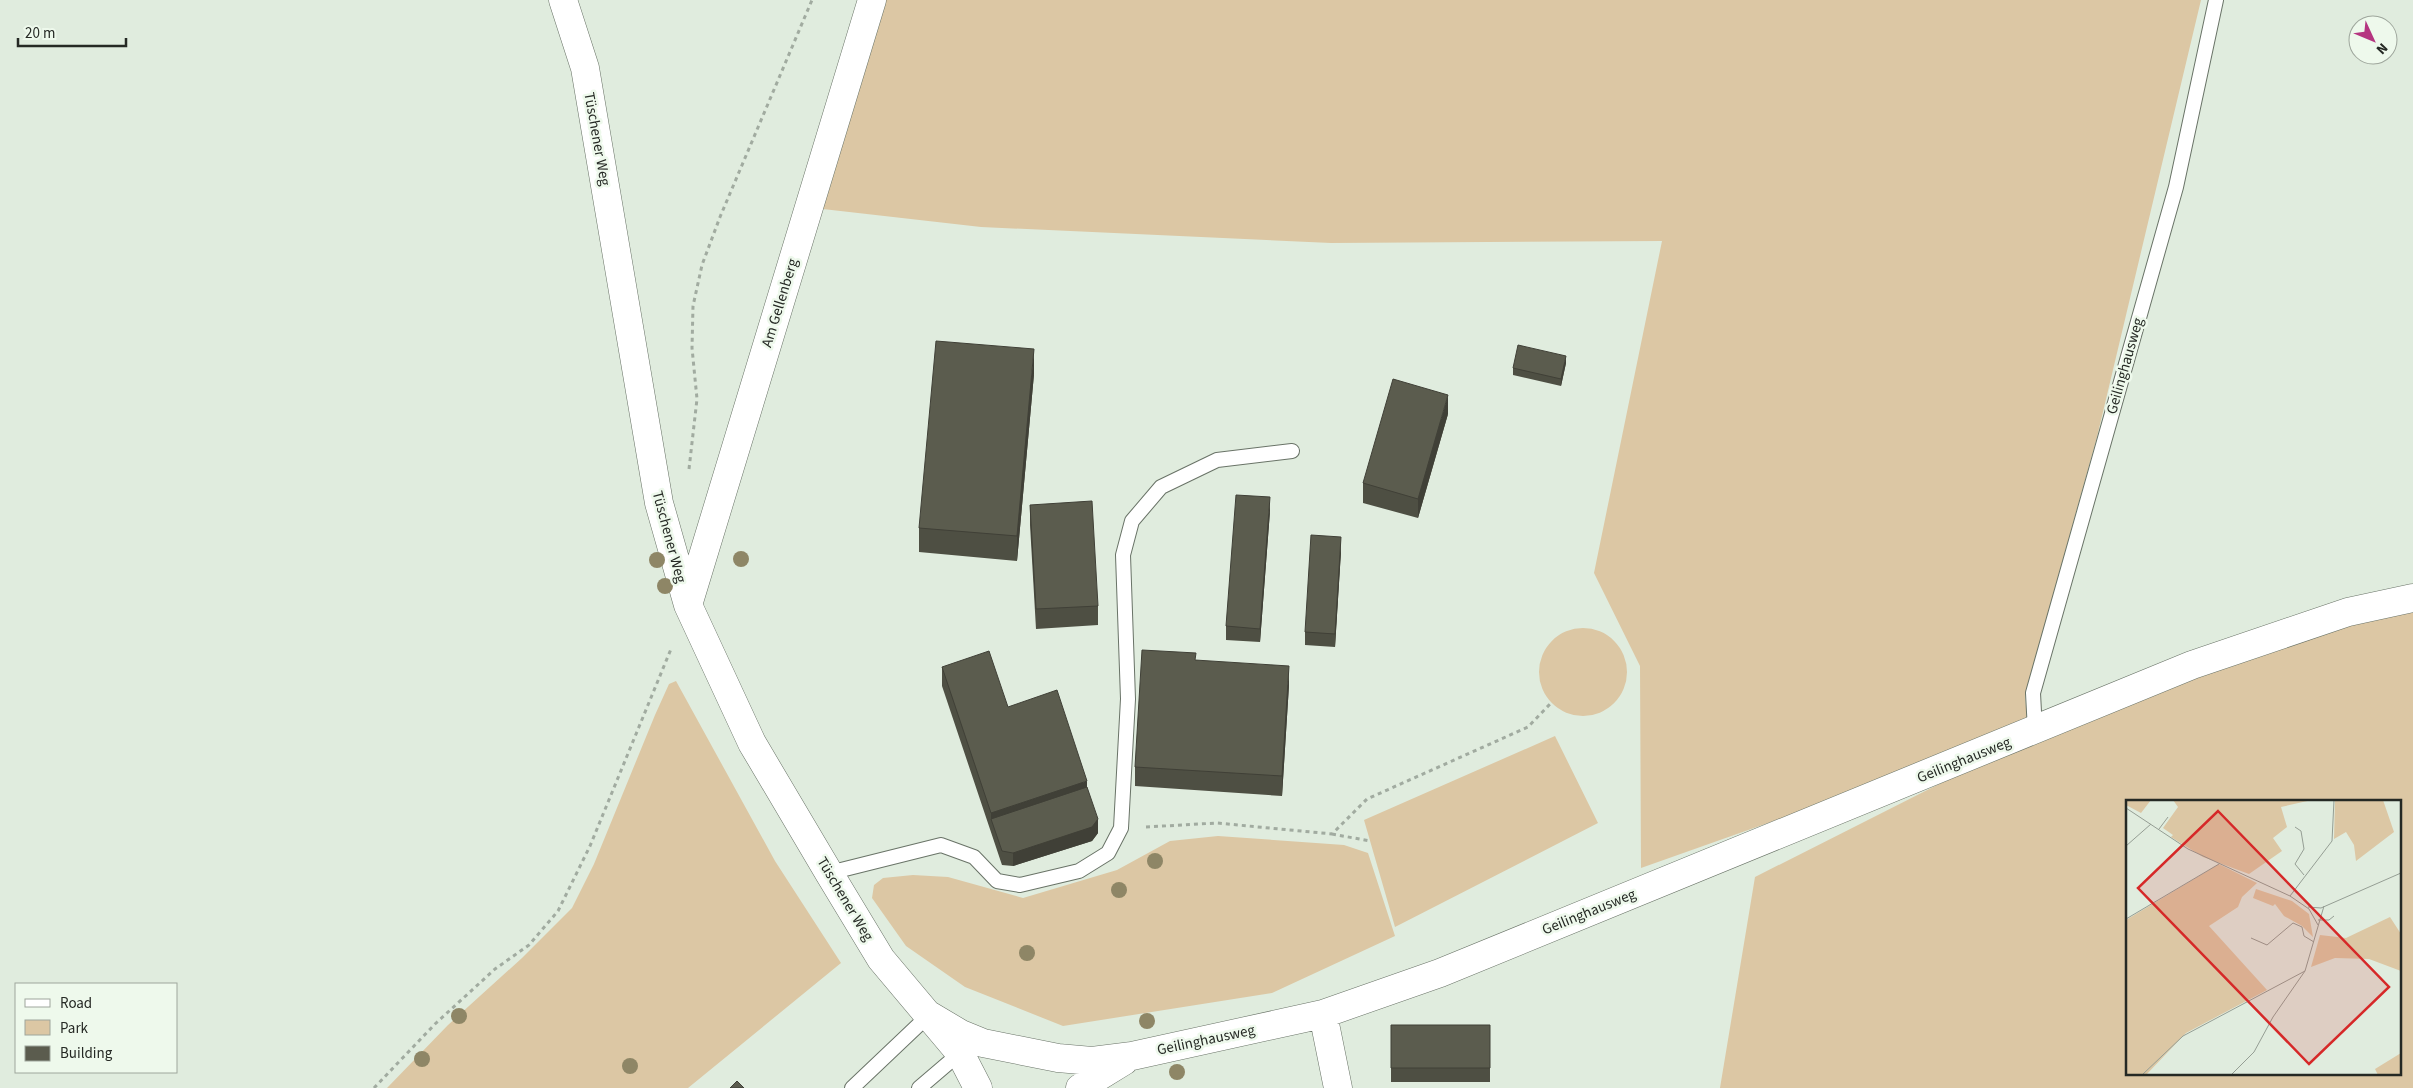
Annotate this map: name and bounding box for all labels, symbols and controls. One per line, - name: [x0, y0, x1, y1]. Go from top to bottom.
- scale bar: [18, 15, 125, 47]
- north arrow: [2348, 15, 2398, 65]
- text: 20 m: [25, 23, 55, 44]
- text: N: [2371, 38, 2392, 59]
- street label: Tüschener Weg: [578, 91, 616, 188]
- street label: Am Gellenberg: [757, 256, 804, 350]
- street label: Geilinghausweg: [2101, 315, 2149, 417]
- street label: Tüschener Weg: [647, 489, 692, 586]
- street label: Geilinghausweg: [1914, 731, 2014, 788]
- inset map: [2126, 800, 2400, 1076]
- street label: Tüschener Weg: [812, 853, 879, 945]
- street label: Geilinghausweg: [1539, 883, 1639, 940]
- legend: [15, 983, 178, 1073]
- text: Road: [60, 993, 92, 1014]
- text: Park: [60, 1018, 89, 1039]
- street label: Geilinghausweg: [1155, 1019, 1257, 1061]
- text: Building: [60, 1043, 113, 1064]

